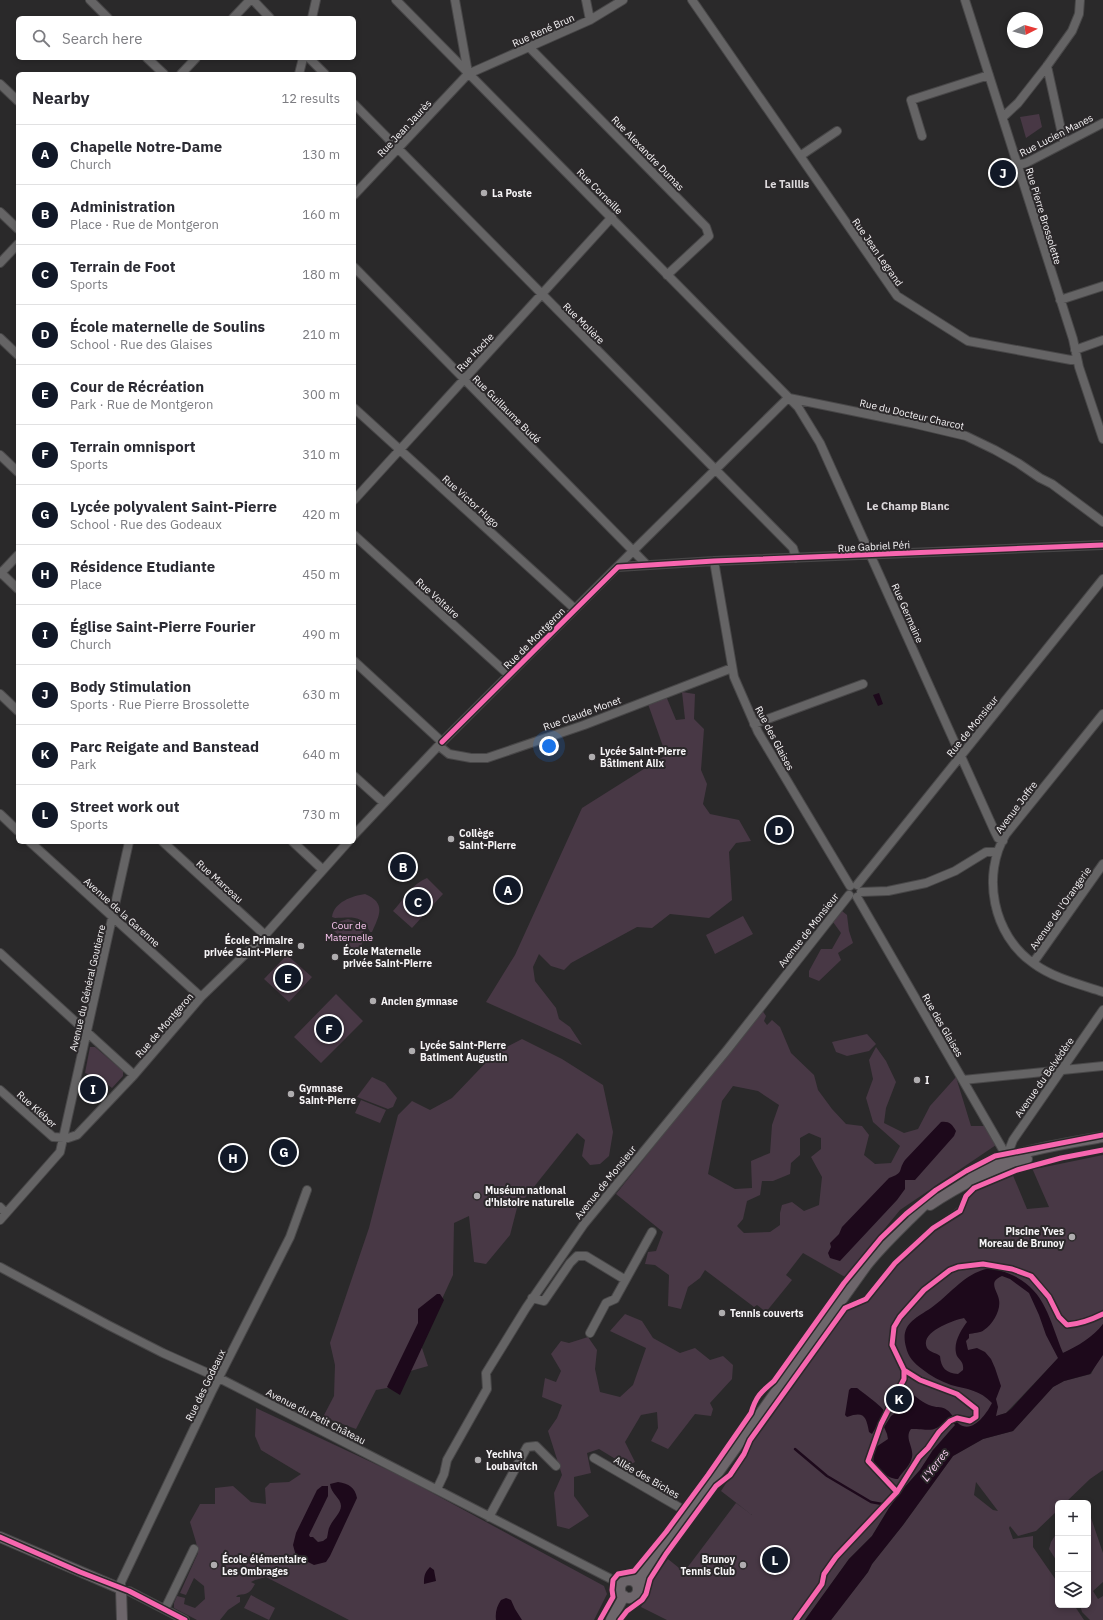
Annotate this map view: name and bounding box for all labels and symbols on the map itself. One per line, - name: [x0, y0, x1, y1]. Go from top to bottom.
- street label: Rue René Brun: [510, 11, 576, 50]
- north arrow: [1007, 12, 1043, 48]
- street label: Rue Jean Jaurès: [374, 97, 434, 160]
- street label: Rue Lucien Manes: [1017, 111, 1095, 160]
- street label: Rue Alexandre Dumas: [609, 113, 687, 194]
- pin: J: [990, 158, 1016, 188]
- street label: Rue Corneille: [574, 166, 626, 218]
- street label: Rue Pierre Brossolette: [1023, 166, 1065, 267]
- district label: Le Taillis: [765, 177, 810, 191]
- place label: La Poste: [492, 187, 532, 200]
- marker: La Poste: [479, 188, 489, 198]
- street label: Rue Jean Legrand: [849, 216, 906, 289]
- street label: Rue Molière: [560, 300, 608, 347]
- street label: Rue Hoche: [454, 330, 497, 375]
- street label: Rue Guillaume Budé: [470, 372, 544, 447]
- street label: Rue du Docteur Charcot: [858, 396, 966, 433]
- street label: Rue Victor Hugo: [439, 472, 502, 531]
- district label: Le Champ Blanc: [867, 499, 950, 513]
- street label: Rue Gabriel Péri: [838, 538, 910, 555]
- street label: Rue Voltaire: [413, 575, 463, 622]
- street label: Rue Germaine: [889, 581, 927, 645]
- street label: Rue de Montgeron: [501, 605, 568, 672]
- street label: Rue Claude Monet: [541, 693, 623, 734]
- street label: Rue de Monsieur: [944, 693, 1001, 760]
- street label: Rue des Glaises: [752, 704, 797, 773]
- your location: [539, 736, 559, 756]
- place label: Lycée Saint-Pierre Bâtiment Alix: [600, 745, 687, 770]
- marker: Lycée Saint-Pierre Bâtiment Alix: [587, 752, 597, 762]
- street label: Avenue Joffre: [993, 778, 1041, 836]
- pin: D: [766, 815, 792, 845]
- place label: Collège Saint-Pierre: [459, 827, 517, 852]
- marker: Collège Saint-Pierre: [446, 834, 456, 844]
- pin: B: [390, 852, 416, 882]
- street label: Rue Marceau: [194, 857, 246, 906]
- street label: Avenue de l'Orangerie: [1027, 864, 1094, 952]
- street label: Avenue de la Garenne: [81, 875, 163, 950]
- pin: A: [495, 875, 521, 905]
- pin: C: [405, 887, 431, 917]
- street label: Avenue de Monsieur: [775, 890, 842, 970]
- park label: Cour de Maternelle: [325, 919, 374, 944]
- street label: Avenue du Général Goutierre: [67, 923, 109, 1053]
- place label: École Primaire privée Saint-Pierre: [204, 932, 293, 959]
- marker: École Primaire privée Saint-Pierre: [296, 941, 306, 951]
- place label: École Maternelle privée Saint-Pierre: [343, 943, 432, 970]
- marker: École Maternelle privée Saint-Pierre: [330, 952, 340, 962]
- pin: E: [275, 963, 301, 993]
- street label: Rue de Montgeron: [133, 990, 196, 1061]
- street label: Rue des Glaises: [919, 991, 966, 1059]
- place label: Ancien gymnase: [381, 995, 458, 1008]
- marker: Ancien gymnase: [368, 996, 378, 1006]
- pin: F: [316, 1014, 342, 1044]
- street label: Avenue du Belvédère: [1012, 1034, 1077, 1120]
- place label: Lycée Saint-Pierre Batiment Augustin: [420, 1039, 508, 1064]
- marker: Lycée Saint-Pierre Batiment Augustin: [407, 1046, 417, 1056]
- pin: I: [80, 1074, 106, 1104]
- place label: I: [925, 1074, 929, 1087]
- marker: I: [912, 1075, 922, 1085]
- place label: Gymnase Saint-Pierre: [299, 1082, 357, 1107]
- street label: Rue Kléber: [14, 1088, 60, 1131]
- marker: Gymnase Saint-Pierre: [286, 1089, 296, 1099]
- pin: G: [271, 1137, 297, 1167]
- pin: H: [220, 1143, 246, 1173]
- street label: Avenue de Monsieur: [572, 1143, 639, 1222]
- place label: Muséum national d'histoire naturelle: [485, 1184, 575, 1209]
- marker: Muséum national d'histoire naturelle: [472, 1191, 482, 1201]
- place label: Piscine Yves Moreau de Brunoy: [979, 1225, 1065, 1250]
- marker: Piscine Yves Moreau de Brunoy: [1067, 1232, 1077, 1242]
- place label: Tennis couverts: [730, 1307, 804, 1320]
- marker: Tennis couverts: [717, 1308, 727, 1318]
- street label: Rue des Godeaux: [182, 1347, 228, 1423]
- pin: K: [886, 1384, 912, 1414]
- street label: Avenue du Petit Château: [264, 1386, 368, 1447]
- water label: L'Yerres: [918, 1446, 952, 1484]
- place label: Yechiva Loubavitch: [486, 1448, 538, 1473]
- street label: Allée des Biches: [612, 1453, 682, 1502]
- marker: Yechiva Loubavitch: [473, 1455, 483, 1465]
- pin: L: [762, 1545, 788, 1575]
- place label: École élémentaire Les Ombrages: [222, 1551, 307, 1578]
- place label: Brunoy Tennis Club: [680, 1553, 736, 1578]
- marker: École élémentaire Les Ombrages: [209, 1560, 219, 1570]
- marker: Brunoy Tennis Club: [738, 1560, 748, 1570]

